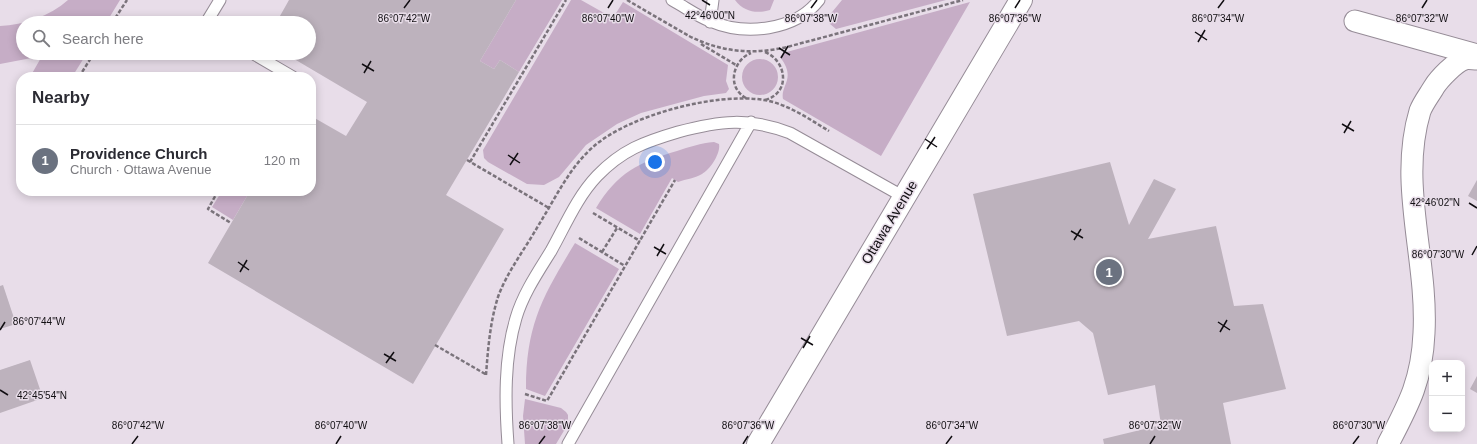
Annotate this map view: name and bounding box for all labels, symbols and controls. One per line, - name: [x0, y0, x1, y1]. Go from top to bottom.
- text: 42°46'00"N: [685, 10, 735, 21]
- text: 86°07'42"W: [378, 13, 431, 24]
- text: 86°07'40"W: [582, 13, 635, 24]
- text: 86°07'38"W: [785, 13, 838, 24]
- text: 86°07'36"W: [989, 13, 1042, 24]
- text: 86°07'34"W: [1192, 13, 1245, 24]
- text: 86°07'32"W: [1396, 13, 1449, 24]
- search box: [16, 16, 316, 60]
- icon: search: [30, 27, 52, 49]
- text: Search here: [62, 30, 144, 47]
- text: Nearby: [32, 88, 90, 107]
- text: Providence Church: [70, 145, 208, 162]
- your location: [645, 152, 665, 172]
- text: 1: [41, 153, 49, 168]
- text: 120 m: [264, 153, 300, 168]
- text: Church · Ottawa Avenue: [70, 162, 211, 177]
- street label: Ottawa Avenue: [858, 177, 920, 267]
- text: 42°46'02"N: [1410, 197, 1460, 208]
- text: 86°07'30"W: [1412, 249, 1465, 260]
- pin: 1: [1096, 257, 1122, 287]
- text: 86°07'44"W: [13, 316, 66, 327]
- map controls: [1429, 360, 1465, 432]
- button: +: [1429, 360, 1465, 396]
- text: 42°45'54"N: [17, 390, 67, 401]
- button: −: [1429, 396, 1465, 432]
- text: 86°07'42"W: [112, 420, 165, 431]
- text: 86°07'40"W: [315, 420, 368, 431]
- text: 86°07'38"W: [519, 420, 572, 431]
- text: 86°07'36"W: [722, 420, 775, 431]
- text: 86°07'34"W: [926, 420, 979, 431]
- text: 86°07'32"W: [1129, 420, 1182, 431]
- text: 86°07'30"W: [1333, 420, 1386, 431]

